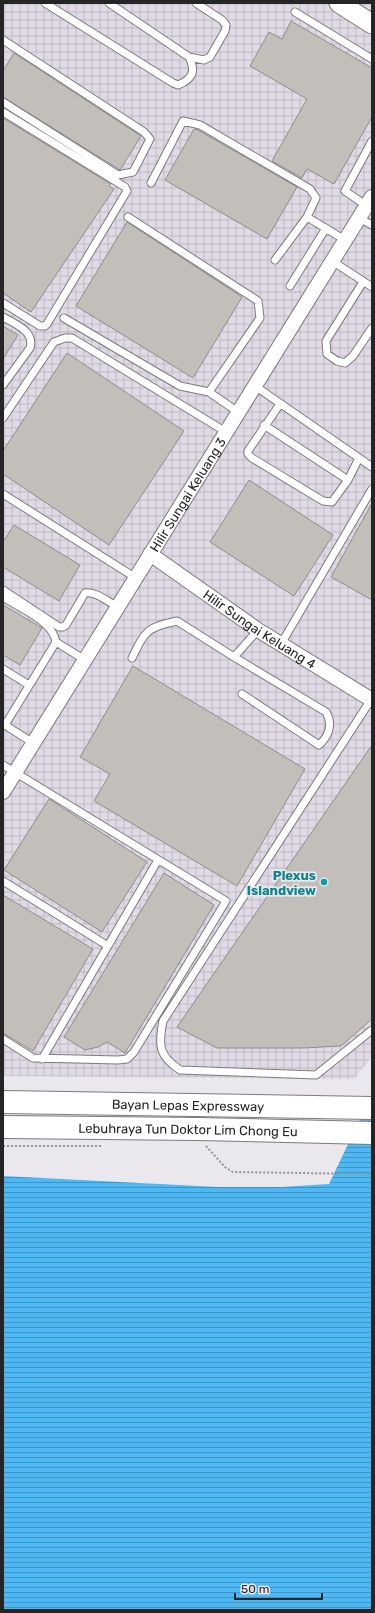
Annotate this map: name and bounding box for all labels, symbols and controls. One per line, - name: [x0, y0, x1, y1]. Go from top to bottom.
- street label: Hilir Sungai Keluang 3: [147, 435, 229, 555]
- street label: Hilir Sungai Keluang 4: [200, 587, 319, 672]
- place label: Plexus Islandview: [247, 868, 316, 898]
- marker: Plexus Islandview: [319, 877, 329, 887]
- street label: Bayan Lepas Expressway: [112, 1097, 264, 1114]
- street label: Lebuhraya Tun Doktor Lim Chong Eu: [78, 1121, 298, 1140]
- scale bar: [235, 1575, 322, 1601]
- text: 50 m: [241, 1582, 269, 1596]

